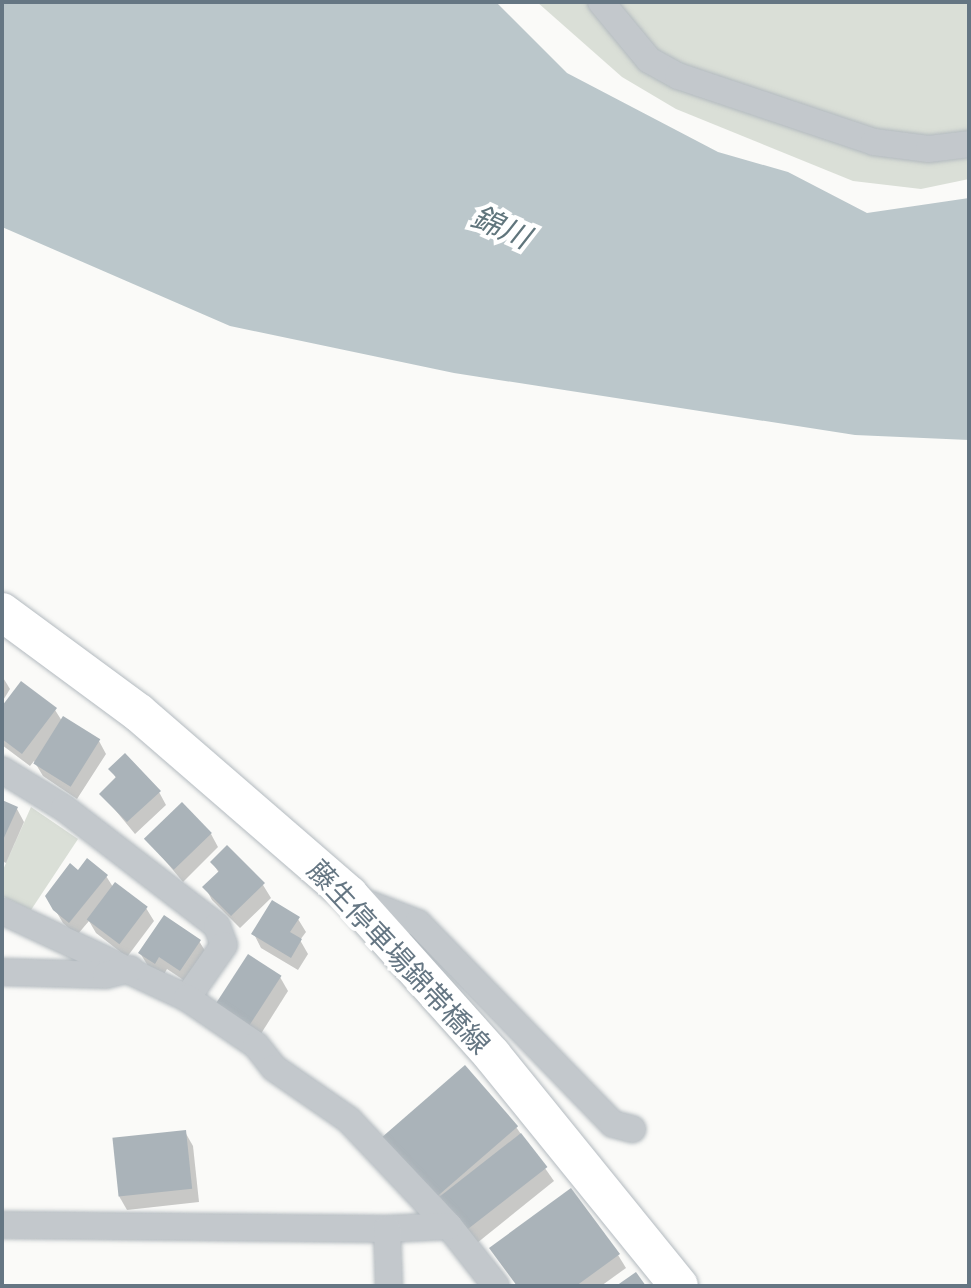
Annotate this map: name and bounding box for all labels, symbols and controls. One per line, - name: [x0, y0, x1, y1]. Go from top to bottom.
- water label: 錦川: [466, 198, 536, 256]
- street label: 藤生停車場錦帯橋線: [301, 853, 497, 1061]

